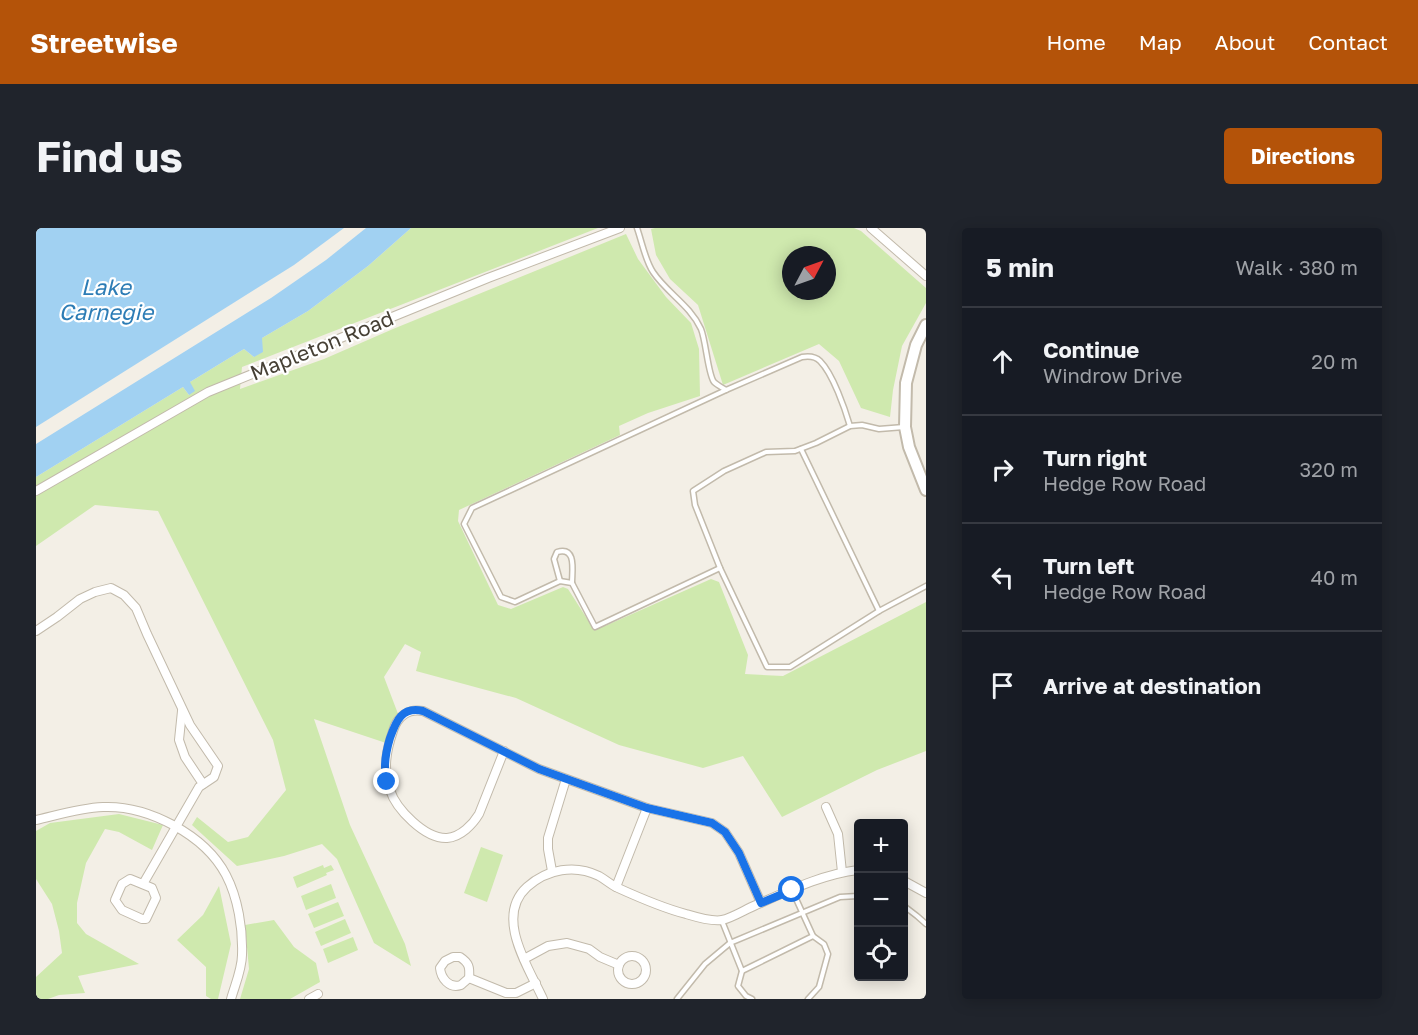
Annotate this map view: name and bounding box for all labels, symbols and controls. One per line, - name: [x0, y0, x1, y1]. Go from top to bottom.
- text: Streetwise: [30, 26, 178, 59]
- text: Home: [1046, 29, 1106, 55]
- text: Map: [1139, 29, 1182, 55]
- text: About: [1215, 29, 1275, 55]
- text: Contact: [1308, 29, 1388, 55]
- button: Directions: [1224, 128, 1382, 184]
- text: Find us: [36, 131, 183, 181]
- north arrow: [782, 246, 836, 300]
- text: 5 min: [986, 252, 1054, 283]
- text: Walk · 380 m: [1236, 255, 1358, 279]
- water label: Lake Carnegie: [59, 273, 155, 325]
- street label: Mapleton Road: [246, 305, 397, 386]
- text: Continue: [1043, 336, 1139, 363]
- icon: ahead: [986, 345, 1019, 378]
- text: 20 m: [1311, 349, 1358, 373]
- text: Windrow Drive: [1043, 363, 1182, 387]
- text: Turn right: [1043, 444, 1147, 471]
- icon: right: [986, 453, 1019, 486]
- text: 320 m: [1300, 457, 1358, 481]
- text: Hedge Row Road: [1043, 471, 1206, 495]
- text: Turn left: [1043, 552, 1134, 579]
- icon: left: [986, 561, 1019, 594]
- text: 40 m: [1311, 565, 1358, 589]
- text: Hedge Row Road: [1043, 579, 1206, 603]
- icon: arrive: [986, 669, 1019, 702]
- text: Arrive at destination: [1043, 672, 1261, 699]
- route end: [373, 768, 399, 794]
- map controls: [854, 819, 908, 981]
- button: +: [854, 819, 908, 873]
- button: −: [854, 873, 908, 927]
- route start: [778, 876, 804, 902]
- button: locate: [854, 927, 908, 981]

